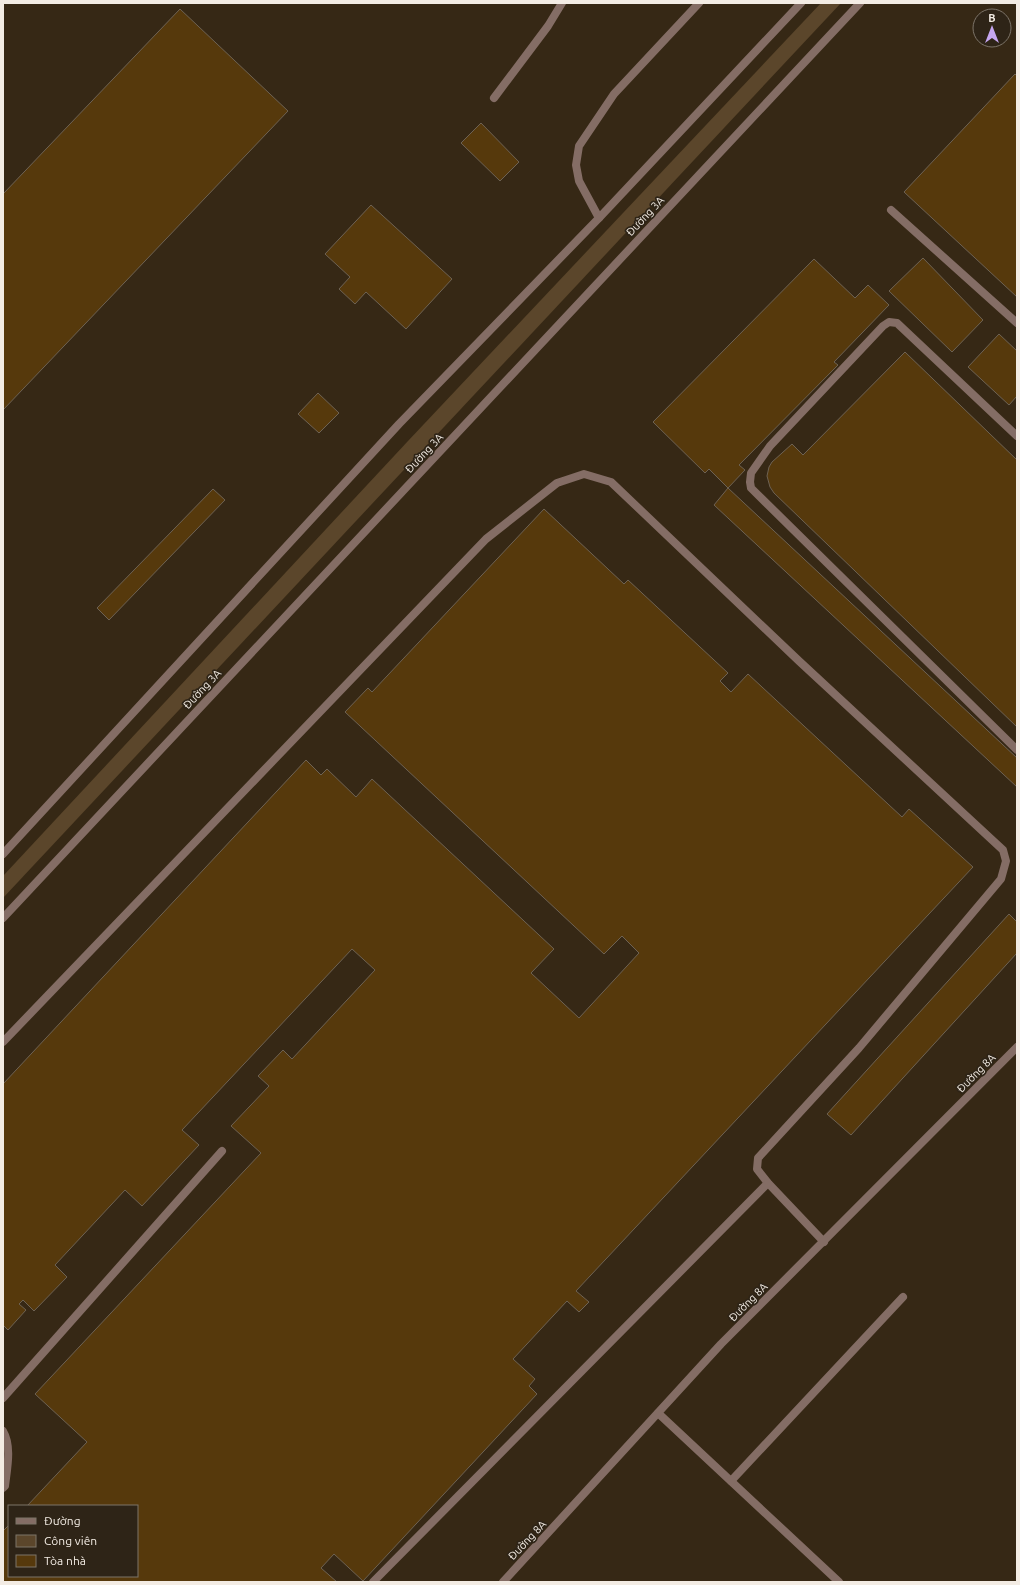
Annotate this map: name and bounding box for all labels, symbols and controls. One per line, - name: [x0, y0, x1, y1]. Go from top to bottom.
- north arrow: [972, 8, 1012, 48]
- text: B: [988, 12, 996, 24]
- street label: Đường 3A: [624, 193, 667, 238]
- street label: Đường 3A: [403, 430, 446, 475]
- street label: Đường 3A: [181, 666, 224, 711]
- street label: Đường 8A: [954, 1051, 998, 1095]
- street label: Đường 8A: [726, 1280, 770, 1324]
- legend: [8, 1505, 138, 1577]
- text: Đường: [44, 1514, 81, 1527]
- street label: Đường 8A: [506, 1517, 549, 1562]
- text: Công viên: [44, 1534, 97, 1547]
- text: Tòa nhà: [44, 1554, 86, 1567]

